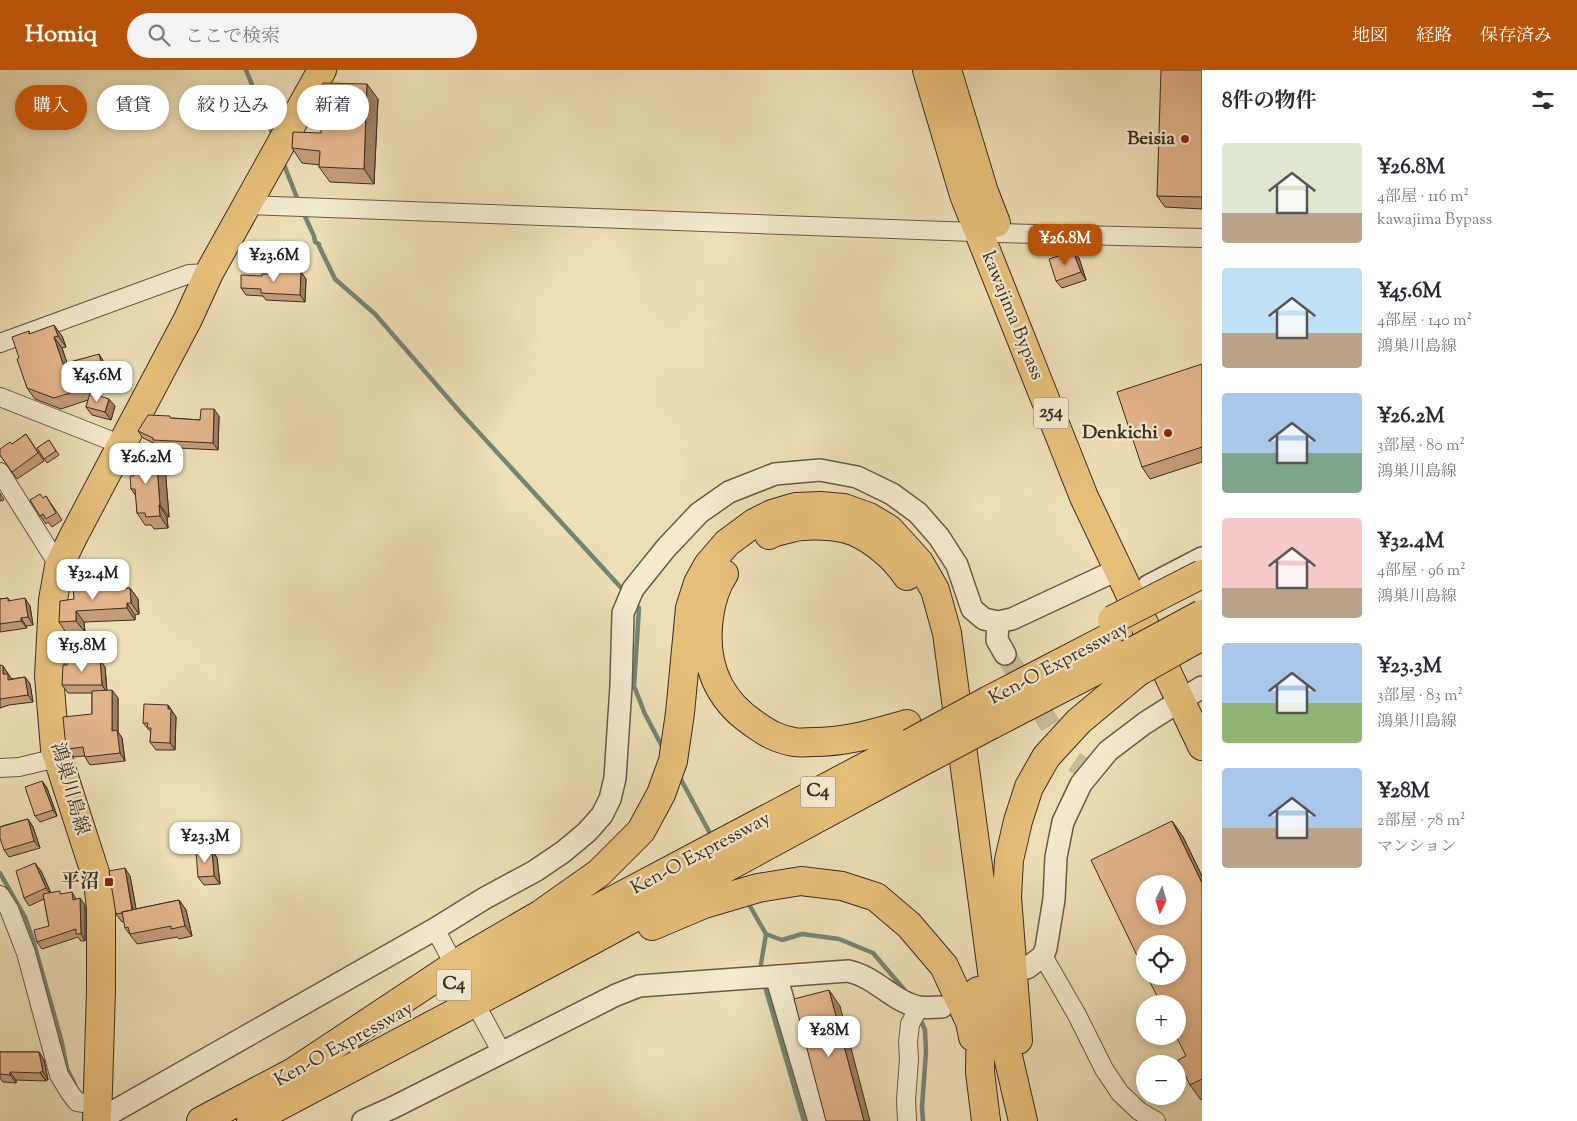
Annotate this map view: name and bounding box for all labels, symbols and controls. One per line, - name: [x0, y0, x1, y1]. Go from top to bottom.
- search box: [127, 13, 477, 58]
- text: Homiq: [25, 18, 97, 52]
- icon: search: [145, 21, 173, 49]
- text: ここで検索: [185, 24, 280, 51]
- text: 地図: [1352, 24, 1388, 50]
- text: 経路: [1416, 24, 1452, 50]
- text: 保存済み: [1480, 24, 1552, 50]
- chip: 購入: [15, 85, 87, 130]
- chip: 賃貸: [97, 85, 169, 130]
- chip: 絞り込み: [179, 85, 287, 130]
- chip: 新着: [297, 85, 369, 130]
- icon: filters: [1529, 86, 1557, 114]
- text: 8件の物件: [1222, 87, 1317, 117]
- place label: Beisia: [1127, 126, 1175, 153]
- marker: Beisia: [1179, 133, 1191, 145]
- text: ¥26.8M: [1377, 153, 1445, 183]
- icon: home: [1262, 163, 1322, 223]
- text: 4部屋 · 116 m²: [1377, 186, 1469, 209]
- text: kawajima Bypass: [1377, 209, 1492, 232]
- pin: ¥26.8M: [1024, 224, 1106, 266]
- text: ¥26.8M: [1039, 228, 1091, 251]
- pin: ¥23.6M: [233, 240, 315, 283]
- text: ¥23.6M: [249, 245, 299, 268]
- street label: kawajima Bypass: [974, 248, 1050, 384]
- text: ¥45.6M: [1377, 277, 1442, 307]
- icon: home: [1262, 288, 1322, 348]
- text: 4部屋 · 140 m²: [1377, 310, 1472, 333]
- text: 鴻巣川島線: [1377, 336, 1457, 359]
- pin: ¥45.6M: [56, 360, 138, 403]
- text: ¥45.6M: [72, 365, 122, 388]
- road number: 254: [1034, 398, 1068, 428]
- text: ¥26.2M: [1377, 402, 1445, 432]
- icon: home: [1262, 413, 1322, 473]
- place label: Denkichi: [1082, 420, 1159, 447]
- marker: Denkichi: [1162, 427, 1174, 439]
- text: 3部屋 · 80 m²: [1377, 435, 1465, 458]
- pin: ¥26.2M: [105, 442, 187, 485]
- text: ¥26.2M: [120, 447, 172, 470]
- text: 鴻巣川島線: [1377, 461, 1457, 484]
- text: ¥32.4M: [1377, 527, 1444, 557]
- icon: home: [1262, 538, 1322, 598]
- pin: ¥32.4M: [52, 558, 134, 601]
- text: 4部屋 · 96 m²: [1377, 560, 1466, 583]
- text: ¥32.4M: [67, 563, 119, 586]
- text: 鴻巣川島線: [1377, 586, 1457, 609]
- street label: Ken-O Expressway: [984, 615, 1134, 712]
- pin: ¥15.8M: [41, 630, 123, 673]
- text: ¥15.8M: [58, 635, 106, 658]
- text: ¥23.3M: [1377, 652, 1442, 682]
- icon: home: [1262, 663, 1322, 723]
- text: 3部屋 · 83 m²: [1377, 685, 1463, 708]
- text: 鴻巣川島線: [1377, 711, 1457, 734]
- street label: 鴻巣川島線: [43, 740, 95, 838]
- road number: C4: [800, 776, 836, 808]
- text: ¥28M: [1377, 777, 1430, 807]
- icon: home: [1262, 788, 1322, 848]
- street label: Ken-O Expressway: [626, 805, 776, 902]
- text: 2部屋 · 78 m²: [1377, 810, 1465, 833]
- pin: ¥23.3M: [164, 822, 246, 864]
- text: ¥23.3M: [180, 826, 230, 849]
- text: マンション: [1377, 836, 1456, 859]
- place label: 平沼: [61, 869, 99, 896]
- north arrow: [1136, 875, 1186, 925]
- map controls: [1136, 875, 1186, 1105]
- marker: 平沼: [103, 876, 115, 888]
- button: locate: [1136, 935, 1186, 985]
- road number: C4: [436, 970, 472, 1000]
- street label: Ken-O Expressway: [270, 995, 419, 1094]
- button: +: [1136, 995, 1186, 1045]
- pin: ¥28M: [799, 1016, 859, 1058]
- text: ¥28M: [809, 1020, 849, 1043]
- button: −: [1136, 1055, 1186, 1105]

